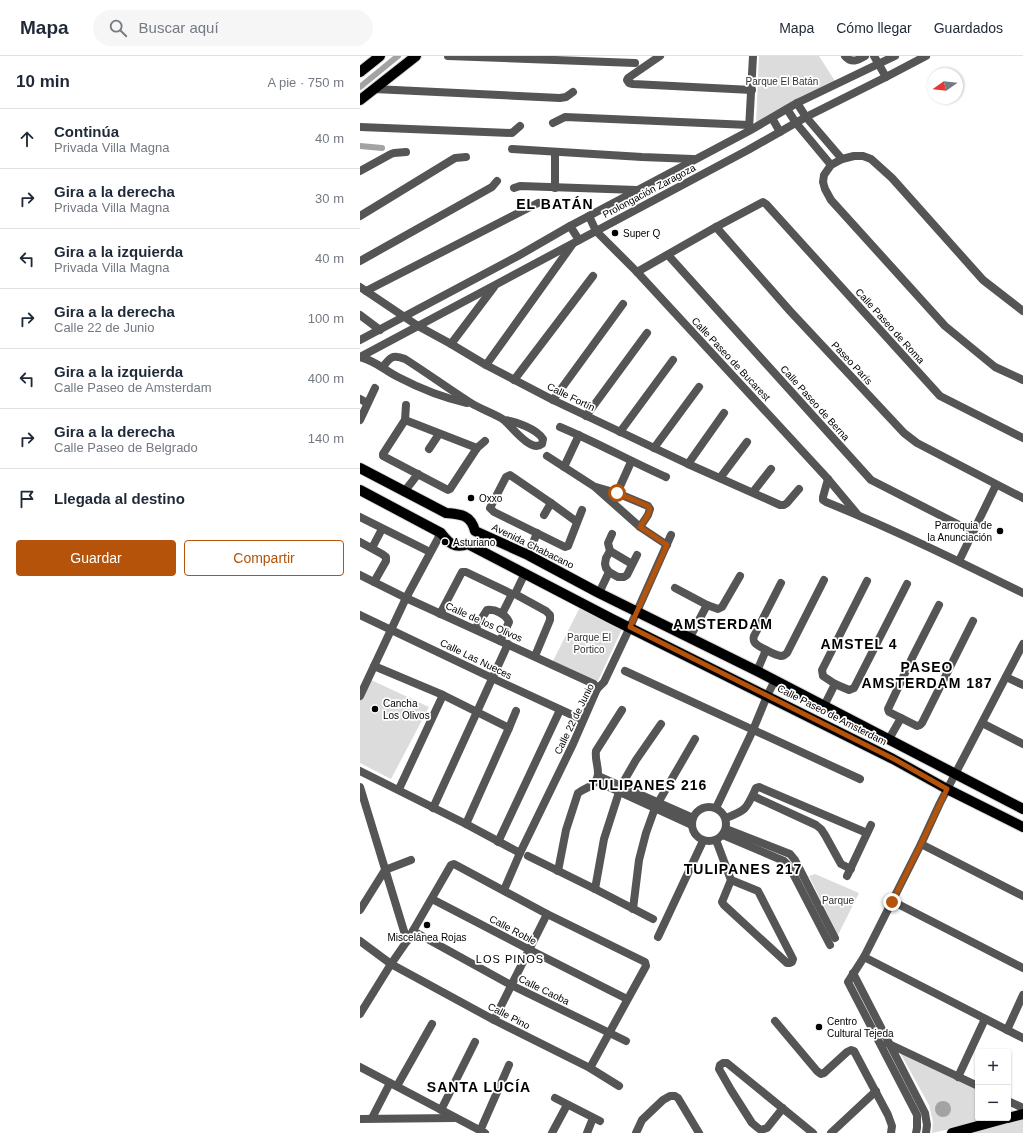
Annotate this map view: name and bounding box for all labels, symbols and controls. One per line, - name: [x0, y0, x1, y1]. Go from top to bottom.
- search box: [93, 10, 373, 46]
- text: Mapa: [20, 17, 69, 38]
- icon: search: [107, 17, 129, 39]
- text: Buscar aquí: [139, 19, 219, 36]
- text: Mapa: [779, 20, 814, 36]
- text: Cómo llegar: [836, 20, 912, 36]
- text: Guardados: [934, 20, 1003, 36]
- north arrow: [927, 68, 963, 104]
- text: 10 min: [16, 72, 70, 91]
- text: A pie · 750 m: [267, 75, 344, 90]
- park label: Parque El Batán: [746, 76, 818, 87]
- text: Continúa: [54, 123, 119, 140]
- icon: ahead: [16, 128, 38, 150]
- text: 40 m: [315, 131, 344, 146]
- text: Privada Villa Magna: [54, 140, 169, 155]
- street label: Prolongación Zaragoza: [601, 162, 698, 220]
- text: Gira a la derecha: [54, 183, 175, 200]
- icon: right: [16, 188, 38, 210]
- text: 30 m: [315, 191, 344, 206]
- district label: EL BATÁN: [516, 196, 594, 212]
- text: Privada Villa Magna: [54, 200, 169, 215]
- marker: Super Q: [610, 228, 620, 238]
- place label: Super Q: [623, 228, 660, 239]
- text: Gira a la izquierda: [54, 243, 183, 260]
- icon: left: [16, 248, 38, 270]
- text: 40 m: [315, 251, 344, 266]
- text: Privada Villa Magna: [54, 260, 169, 275]
- street label: Calle Paseo de Roma: [853, 286, 927, 366]
- text: Gira a la derecha: [54, 303, 175, 320]
- icon: right: [16, 308, 38, 330]
- text: 100 m: [308, 311, 344, 326]
- street label: Calle Paseo de Bucarest: [689, 315, 773, 403]
- text: Calle 22 de Junio: [54, 320, 154, 335]
- street label: Paseo París: [829, 339, 875, 387]
- text: Gira a la izquierda: [54, 363, 183, 380]
- street label: Calle Paseo de Berna: [778, 363, 852, 443]
- icon: left: [16, 368, 38, 390]
- text: 400 m: [308, 371, 344, 386]
- text: Calle Paseo de Amsterdam: [54, 380, 212, 395]
- street label: Calle Fortín: [545, 381, 597, 413]
- text: Gira a la derecha: [54, 423, 175, 440]
- icon: right: [16, 428, 38, 450]
- text: 140 m: [308, 431, 344, 446]
- text: Calle Paseo de Belgrado: [54, 440, 198, 455]
- route start: [608, 484, 626, 502]
- icon: arrive: [16, 488, 38, 510]
- text: Llegada al destino: [54, 490, 185, 507]
- marker: Oxxo: [466, 493, 476, 503]
- place label: Oxxo: [479, 493, 503, 504]
- place label: Parroquia de la Anunciación: [928, 520, 992, 543]
- street label: Avenida Chabacano: [490, 521, 576, 571]
- marker: Parroquia de la Anunciación: [995, 526, 1005, 536]
- marker: Asturiano: [440, 537, 450, 547]
- place label: Asturiano: [453, 537, 496, 548]
- button: Guardar: [16, 540, 176, 576]
- button: Compartir: [184, 540, 344, 576]
- street label: Calle de los Olivos: [444, 600, 524, 644]
- district label: AMSTERDAM: [673, 616, 773, 632]
- park label: Parque El Portico: [567, 632, 611, 655]
- district label: AMSTEL 4: [821, 636, 897, 652]
- street label: Calle Las Nueces: [438, 637, 514, 681]
- district label: PASEO AMSTERDAM 187: [861, 659, 993, 691]
- street label: Calle 22 de Junio: [552, 681, 596, 756]
- street label: Calle Paseo de Amsterdam: [776, 683, 888, 747]
- place label: Cancha Los Olivos: [383, 698, 430, 721]
- marker: Cancha Los Olivos: [370, 704, 380, 714]
- district label: TULIPANES 216: [589, 777, 707, 793]
- district label: TULIPANES 217: [684, 861, 802, 877]
- route end: [883, 893, 901, 911]
- park label: Parque: [822, 895, 855, 906]
- street label: Calle Roble: [488, 913, 539, 947]
- marker: Miscelánea Rojas: [422, 920, 432, 930]
- place label: Miscelánea Rojas: [388, 932, 466, 943]
- district label: LOS PINOS: [476, 953, 544, 965]
- street label: Calle Caoba: [517, 973, 572, 1007]
- street label: Calle Pino: [486, 1001, 532, 1031]
- place label: Centro Cultural Tejeda: [827, 1016, 894, 1039]
- marker: Centro Cultural Tejeda: [814, 1022, 824, 1032]
- map controls: [975, 1049, 1011, 1121]
- button: +: [975, 1049, 1011, 1085]
- district label: SANTA LUCÍA: [427, 1079, 531, 1095]
- button: −: [975, 1085, 1011, 1121]

